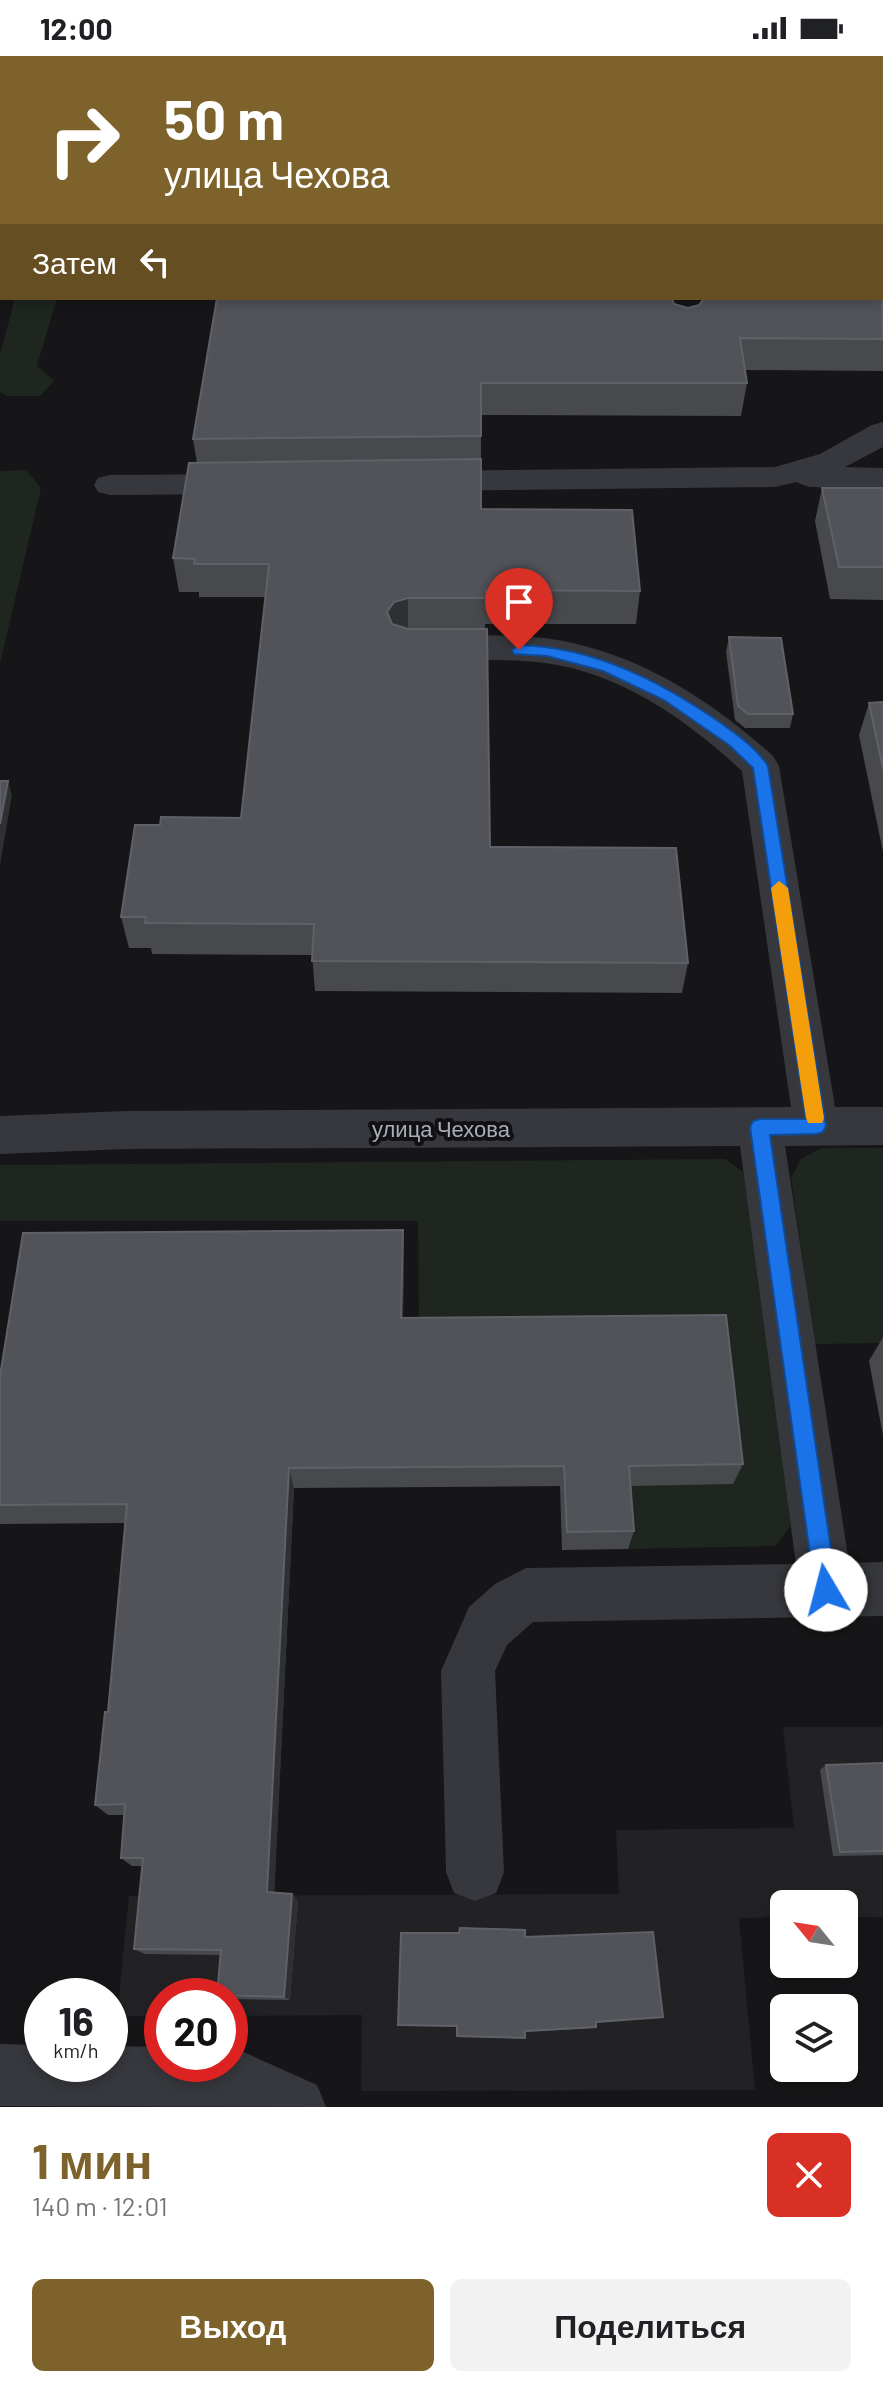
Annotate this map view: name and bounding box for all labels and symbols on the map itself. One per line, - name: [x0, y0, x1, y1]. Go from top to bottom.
- pin: [485, 568, 553, 650]
- street label: улица Чехова: [372, 1115, 511, 1142]
- position arrow: [784, 1548, 868, 1632]
- north arrow: [770, 1890, 858, 1978]
- speed limit sign: 20: [144, 1978, 248, 2082]

